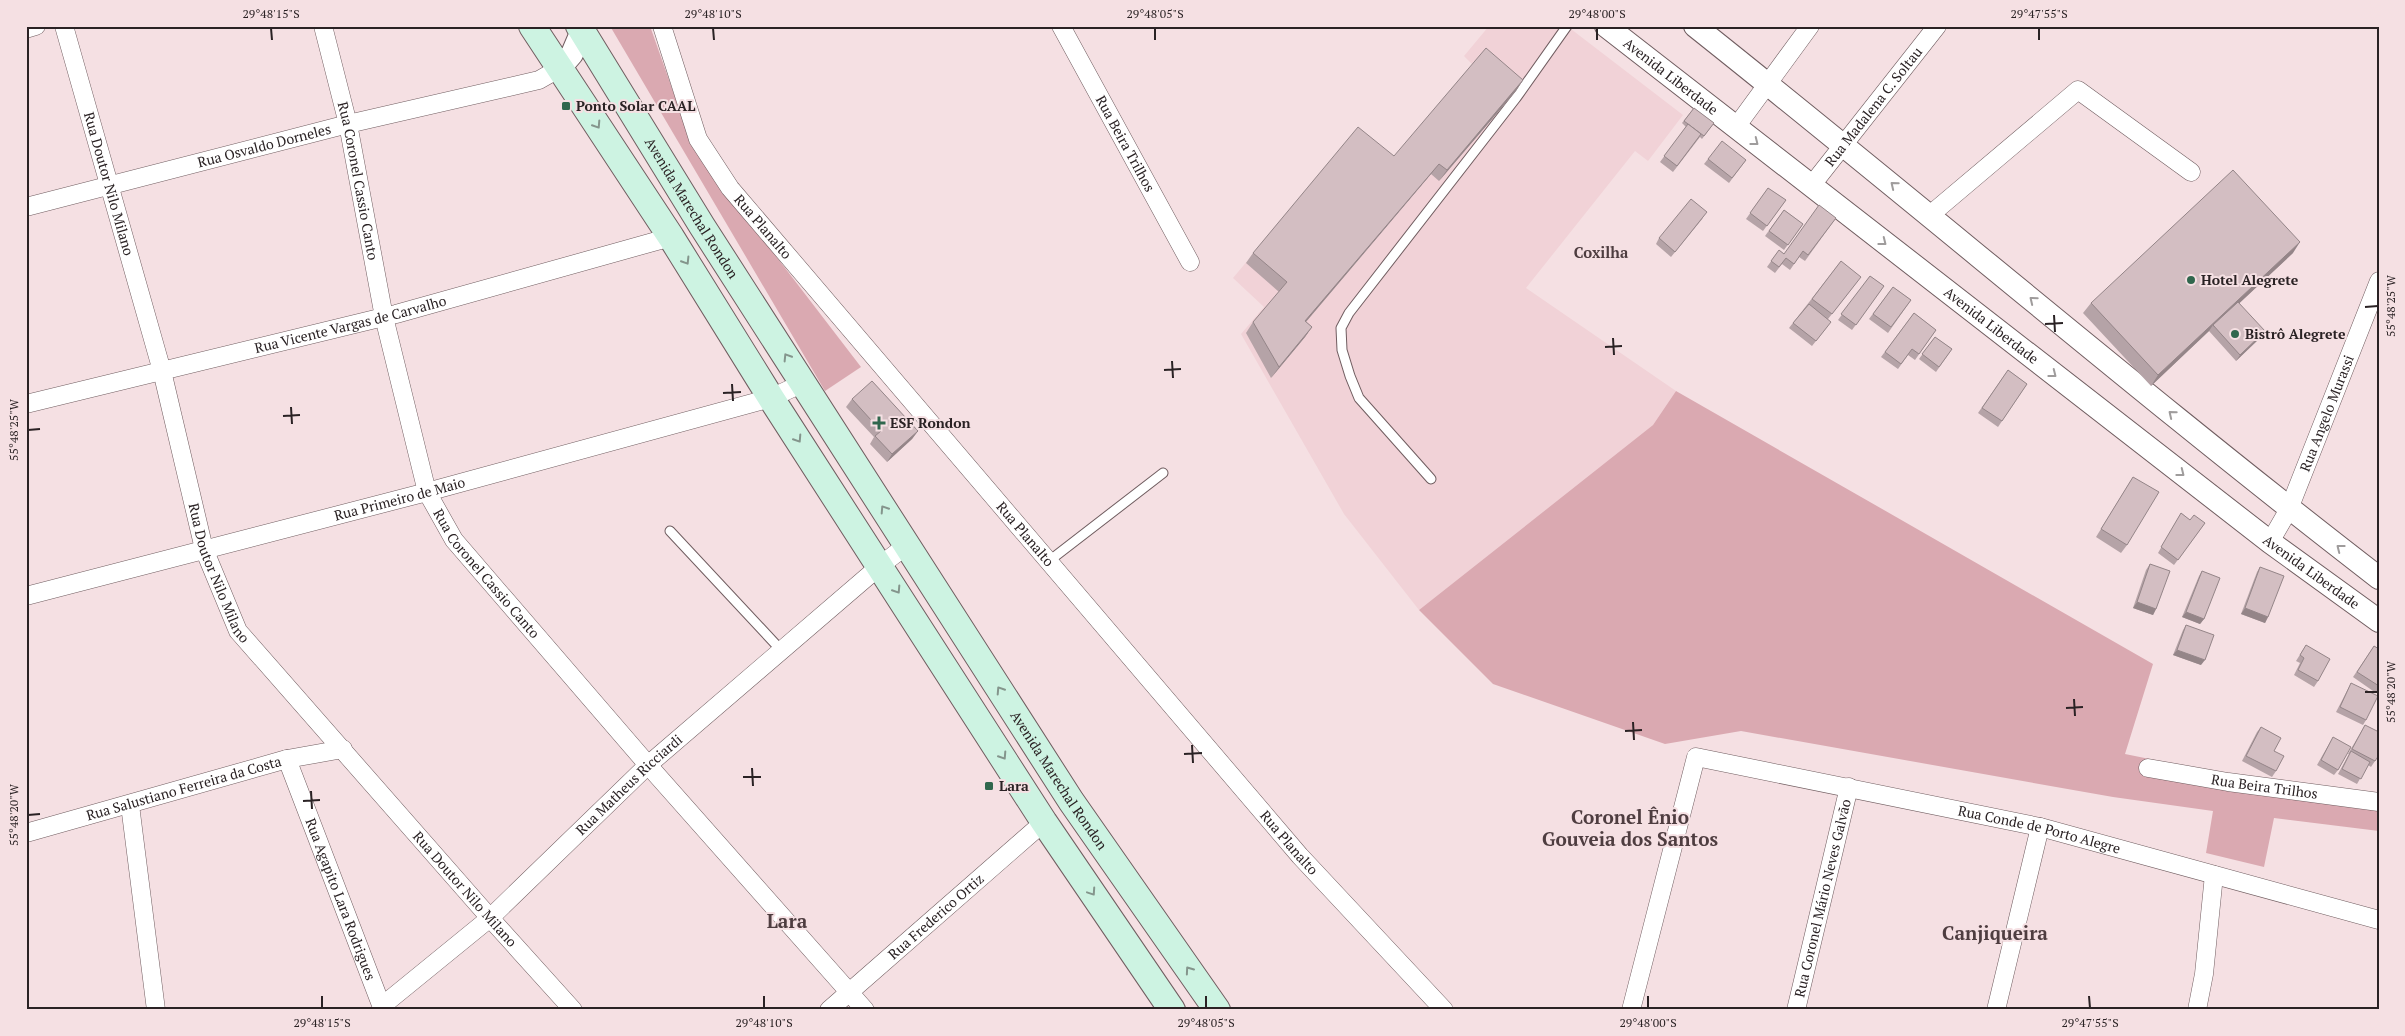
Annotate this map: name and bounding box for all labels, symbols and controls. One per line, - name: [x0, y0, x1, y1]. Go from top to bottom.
- text: 29°48'15"S: [242, 6, 300, 21]
- text: 29°48'10"S: [684, 6, 742, 21]
- text: 29°48'05"S: [1126, 6, 1184, 21]
- text: 29°48'00"S: [1568, 6, 1626, 21]
- text: 29°47'55"S: [2010, 6, 2068, 21]
- street label: Avenida Liberdade: [1620, 33, 1722, 119]
- street label: Rua Madalena C. Soltau: [1820, 43, 1926, 170]
- street label: Rua Beira Trilhos: [1092, 92, 1160, 195]
- place label: Ponto Solar CAAL: [576, 96, 695, 115]
- street label: Rua Coronel Cassio Canto: [334, 100, 383, 262]
- marker: Ponto Solar CAAL: [560, 100, 572, 112]
- street label: Rua Doutor Nilo Milano: [80, 110, 139, 258]
- street label: Rua Osvaldo Dorneles: [195, 119, 333, 171]
- one-way arrow: [591, 120, 601, 129]
- street label: Avenida Marechal Rondon: [641, 134, 744, 283]
- one-way arrow: [1749, 136, 1759, 145]
- one-way arrow: [1891, 183, 1900, 191]
- street label: Rua Planalto: [730, 190, 797, 263]
- one-way arrow: [1877, 236, 1886, 244]
- district label: Coxilha: [1574, 242, 1629, 262]
- one-way arrow: [680, 256, 690, 265]
- place label: Hotel Alegrete: [2201, 270, 2299, 289]
- marker: Hotel Alegrete: [2185, 274, 2197, 286]
- text: 55°48'25"W: [2383, 274, 2398, 337]
- street label: Avenida Liberdade: [1940, 282, 2043, 368]
- street label: Rua Vicente Vargas de Carvalho: [252, 290, 448, 357]
- one-way arrow: [2030, 297, 2039, 305]
- place label: Bistrô Alegrete: [2245, 324, 2346, 343]
- marker: Bistrô Alegrete: [2229, 328, 2241, 340]
- street label: Rua Angelo Murassi: [2295, 352, 2358, 474]
- one-way arrow: [784, 354, 794, 363]
- one-way arrow: [2047, 368, 2056, 376]
- text: 55°48'25"W: [6, 398, 21, 461]
- one-way arrow: [2169, 410, 2178, 419]
- place label: ESF Rondon: [890, 413, 971, 432]
- marker: ESF Rondon: [872, 416, 886, 430]
- one-way arrow: [792, 433, 801, 443]
- one-way arrow: [2175, 468, 2184, 476]
- street label: Rua Primeiro de Maio: [332, 472, 467, 525]
- street label: Rua Planalto: [993, 497, 1059, 570]
- street label: Rua Doutor Nilo Milano: [184, 501, 254, 647]
- street label: Rua Coronel Cassio Canto: [429, 505, 545, 642]
- one-way arrow: [881, 505, 891, 514]
- street label: Avenida Liberdade: [2259, 530, 2364, 613]
- one-way arrow: [2337, 546, 2346, 554]
- one-way arrow: [890, 584, 900, 593]
- text: 55°48'20"W: [2383, 660, 2398, 723]
- one-way arrow: [997, 687, 1006, 696]
- street label: Avenida Marechal Rondon: [1006, 707, 1112, 854]
- street label: Rua Matheus Ricciardi: [571, 730, 686, 839]
- street label: Rua Salustiano Ferreira da Costa: [84, 751, 283, 824]
- one-way arrow: [996, 751, 1006, 760]
- street label: Rua Beira Trilhos: [2210, 769, 2319, 803]
- place label: Lara: [999, 776, 1029, 795]
- marker: Lara: [983, 780, 995, 792]
- text: 55°48'20"W: [6, 783, 21, 846]
- street label: Rua Coronel Mário Neves Galvão: [1789, 797, 1855, 999]
- street label: Rua Conde de Porto Alegre: [1956, 801, 2123, 858]
- district label: Coronel Ênio Gouveia dos Santos: [1542, 804, 1718, 851]
- street label: Rua Planalto: [1256, 806, 1323, 879]
- street label: Rua Agapito Lara Rodrigues: [301, 815, 381, 983]
- street label: Rua Doutor Nilo Milano: [409, 827, 522, 951]
- street label: Rua Frederico Ortiz: [884, 869, 988, 963]
- one-way arrow: [1086, 886, 1095, 896]
- district label: Lara: [767, 908, 808, 933]
- district label: Canjiqueira: [1942, 920, 2048, 945]
- one-way arrow: [1186, 966, 1195, 976]
- text: 29°48'15"S: [293, 1015, 351, 1030]
- text: 29°48'10"S: [735, 1015, 793, 1030]
- text: 29°48'05"S: [1177, 1015, 1235, 1030]
- text: 29°48'00"S: [1619, 1015, 1677, 1030]
- text: 29°47'55"S: [2061, 1015, 2119, 1030]

